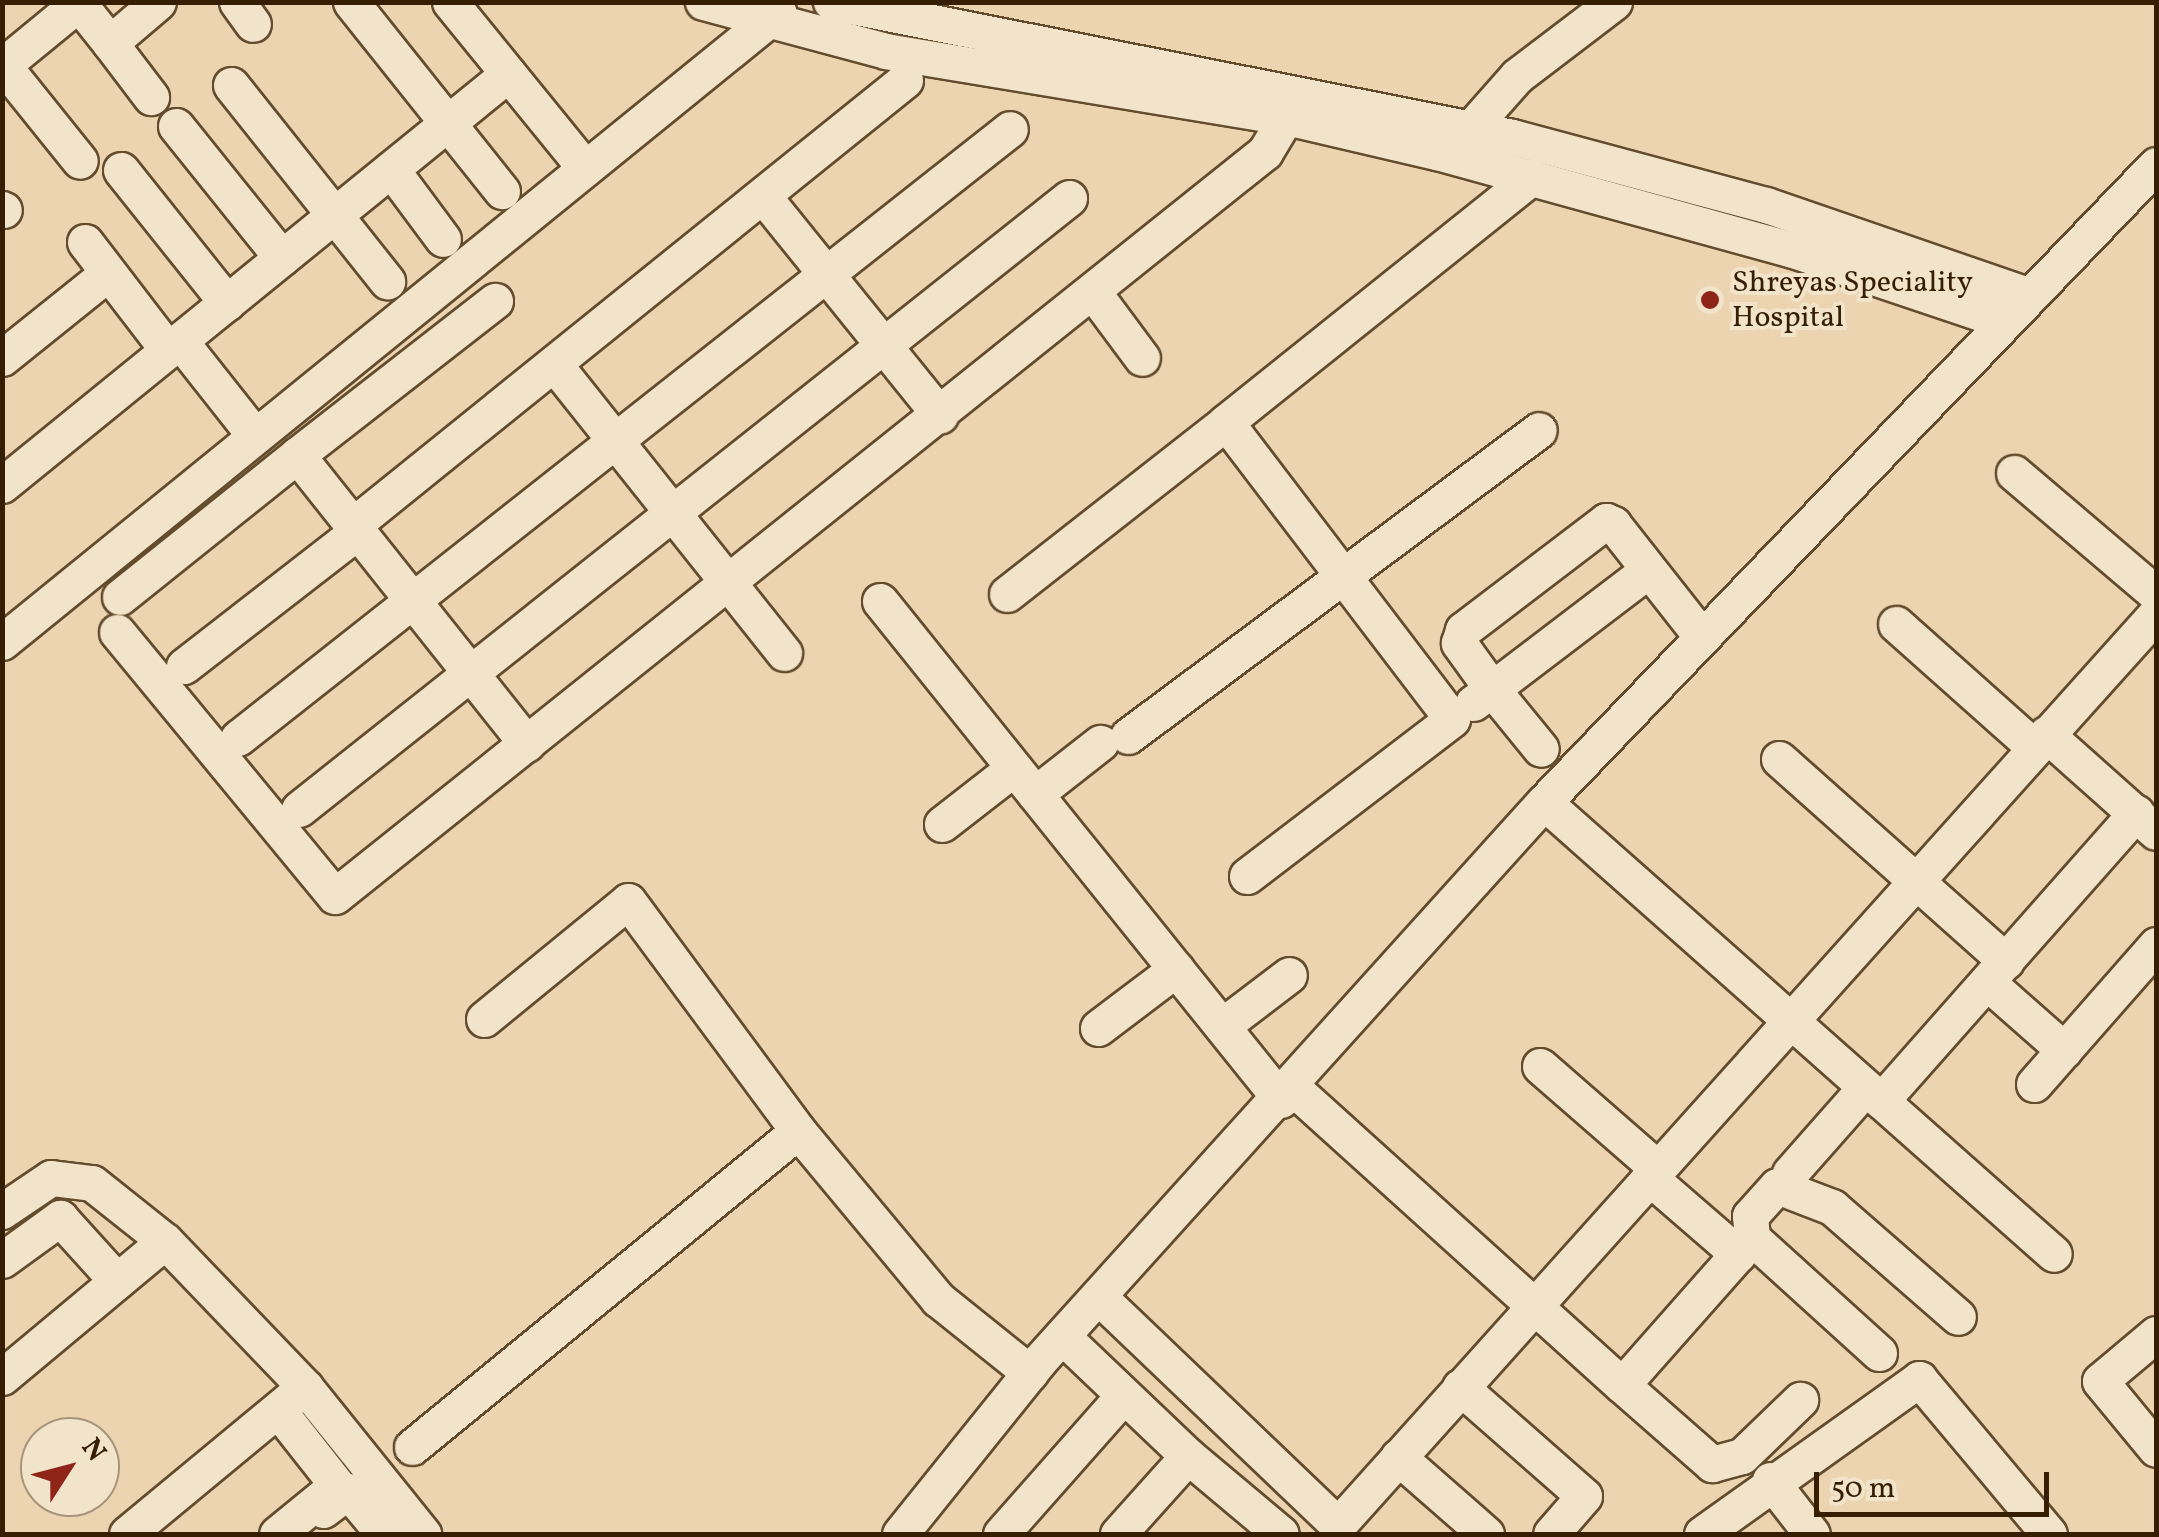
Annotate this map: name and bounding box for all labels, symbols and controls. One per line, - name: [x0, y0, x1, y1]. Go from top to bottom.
- place label: Shreyas Speciality Hospital: [1732, 265, 1973, 336]
- marker: Shreyas Speciality Hospital: [1697, 287, 1723, 313]
- north arrow: [20, 1417, 120, 1517]
- text: N: [71, 1431, 115, 1470]
- scale bar: [1819, 1452, 2054, 1514]
- text: 50 m: [1831, 1468, 1895, 1510]

